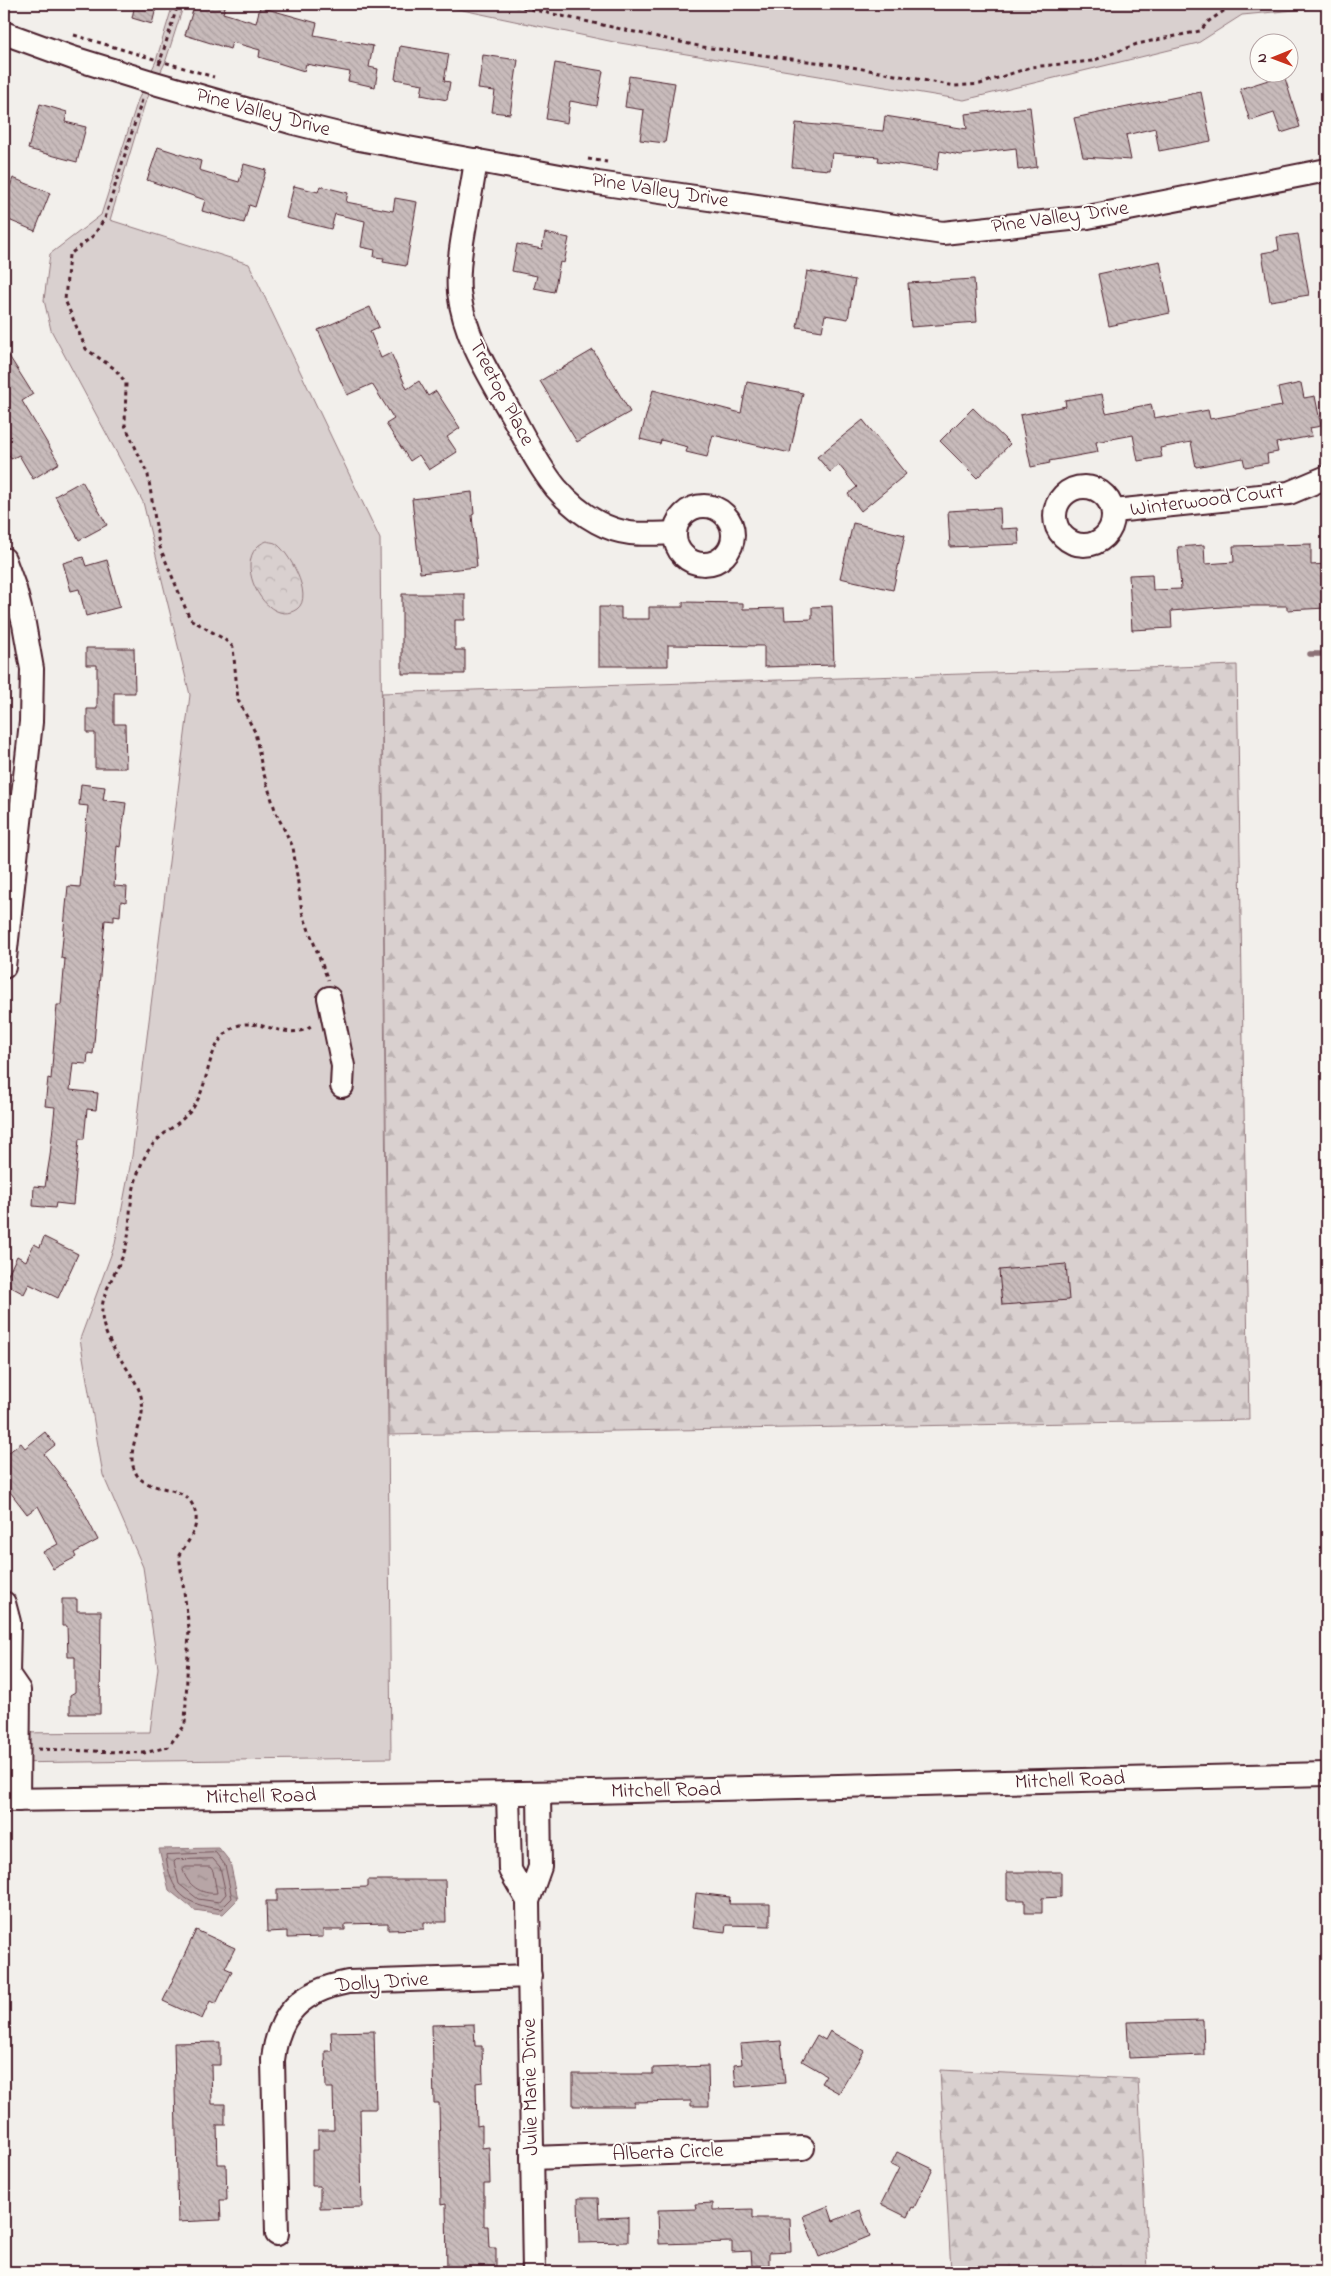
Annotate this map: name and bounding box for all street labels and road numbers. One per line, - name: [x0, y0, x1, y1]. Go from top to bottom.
- street label: Pine Valley Drive: [192, 81, 334, 147]
- street label: Pine Valley Drive: [589, 165, 731, 219]
- street label: Pine Valley Drive: [990, 193, 1131, 244]
- street label: Treetop Place: [460, 335, 542, 452]
- street label: Winterwood Court: [1128, 477, 1286, 525]
- street label: Mitchell Road: [1014, 1764, 1126, 1798]
- street label: Mitchell Road: [611, 1775, 722, 1807]
- street label: Mitchell Road: [206, 1781, 317, 1813]
- street label: Dolly Drive: [333, 1965, 430, 2003]
- street label: Julie Marie Drive: [515, 2018, 547, 2156]
- street label: Alberta Circle: [612, 2136, 725, 2170]

